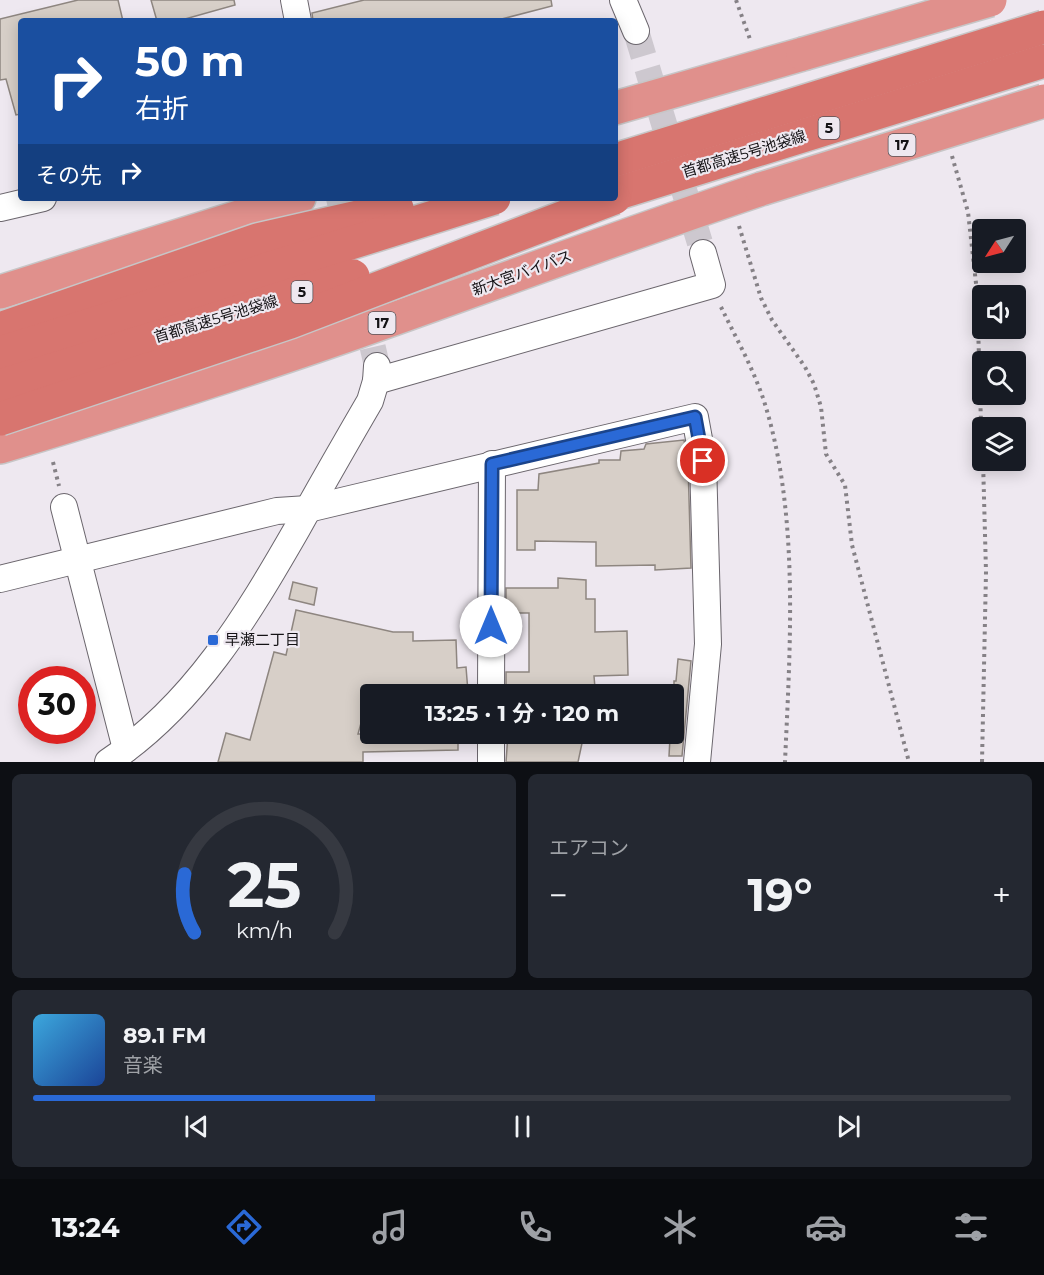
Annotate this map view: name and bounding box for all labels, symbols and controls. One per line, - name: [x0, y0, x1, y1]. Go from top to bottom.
- text: 50 m: [135, 35, 244, 87]
- icon: right: [36, 42, 114, 120]
- text: 右折: [135, 92, 189, 125]
- road number: 5: [818, 117, 840, 139]
- street label: 首都高速5号池袋線: [680, 126, 808, 181]
- road number: 17: [888, 134, 916, 156]
- icon: right: [114, 156, 147, 189]
- text: その先: [36, 162, 102, 189]
- north arrow: [972, 219, 1026, 273]
- map controls: [972, 219, 1026, 471]
- street label: 新大宮バイパス: [469, 246, 574, 299]
- road number: 5: [292, 281, 312, 303]
- button: sound: [972, 285, 1026, 339]
- street label: 首都高速5号池袋線: [152, 291, 280, 346]
- road number: 17: [368, 312, 395, 334]
- button: search: [972, 351, 1026, 405]
- button: layers: [972, 417, 1026, 471]
- pin: [677, 435, 728, 486]
- icon: arrive: [686, 444, 719, 477]
- position arrow: [459, 594, 523, 658]
- place label: 早瀬二丁目: [225, 630, 300, 649]
- marker: 早瀬二丁目: [206, 633, 220, 647]
- speed limit sign: 30: [18, 666, 96, 744]
- text: 13:25 · 1 分 · 120 m: [425, 700, 619, 727]
- text: エアコン: [549, 836, 629, 860]
- text: 25: [227, 847, 301, 923]
- text: 19°: [747, 867, 813, 922]
- text: −: [549, 875, 568, 915]
- text: +: [992, 875, 1011, 915]
- text: km/h: [235, 917, 293, 943]
- text: 89.1 FM: [123, 1022, 207, 1049]
- text: 音楽: [123, 1053, 163, 1077]
- icon: previous: [180, 1110, 213, 1143]
- icon: pause: [506, 1110, 539, 1143]
- icon: next: [832, 1110, 865, 1143]
- icon: directions: [223, 1206, 265, 1248]
- icon: music: [369, 1206, 411, 1248]
- icon: phone: [514, 1206, 556, 1248]
- icon: climate: [659, 1206, 701, 1248]
- icon: car: [805, 1206, 847, 1248]
- icon: filters: [950, 1206, 992, 1248]
- text: 13:24: [52, 1211, 120, 1244]

